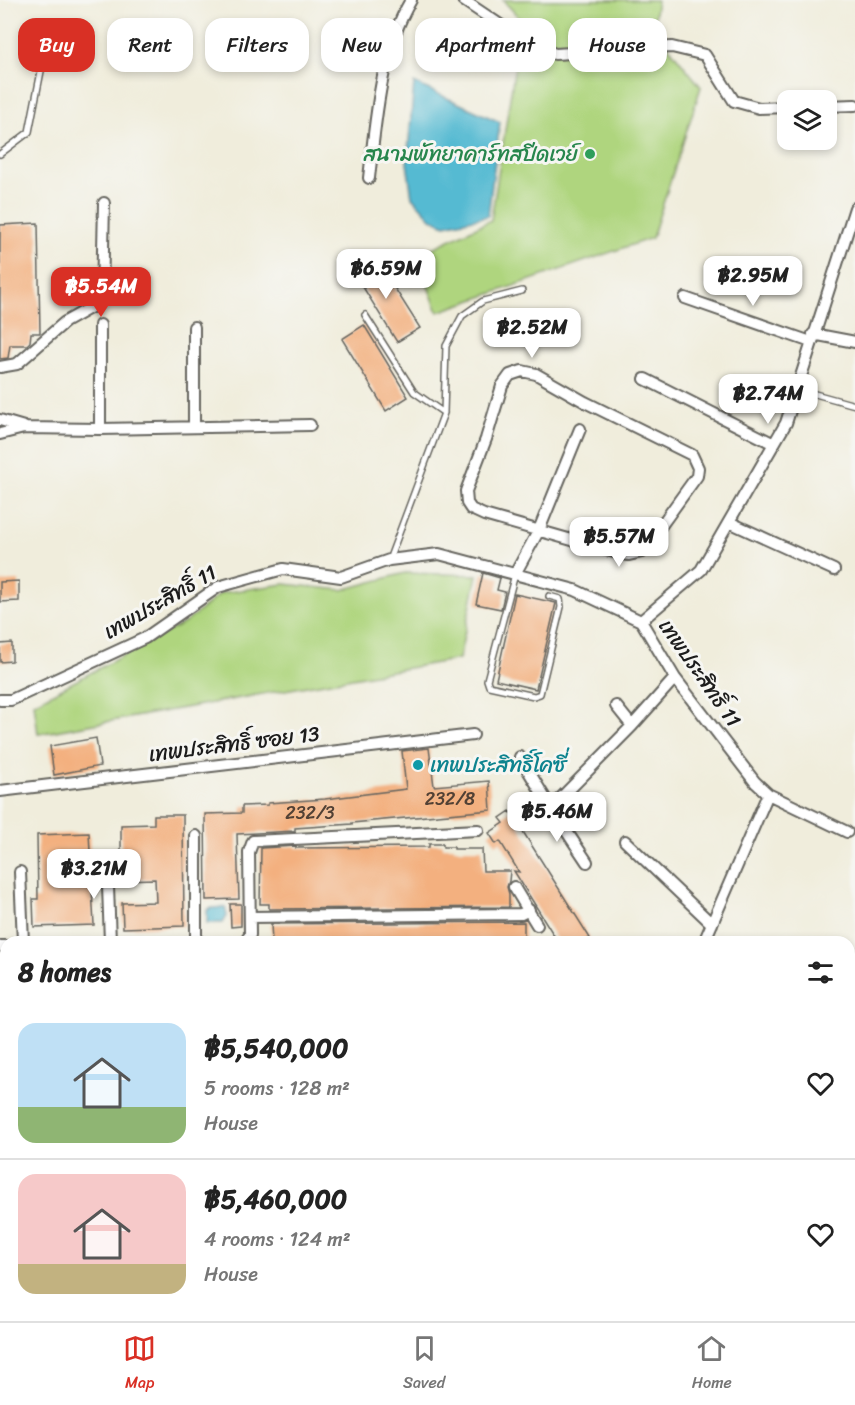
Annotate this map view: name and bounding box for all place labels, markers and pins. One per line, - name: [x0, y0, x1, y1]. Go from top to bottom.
- place label: สนามพัทยาคาร์ทสปีดเวย์: [363, 135, 582, 173]
- marker: สนามพัทยาคาร์ทสปีดเวย์: [583, 147, 597, 161]
- pin: ฿6.59M: [337, 249, 435, 300]
- pin: ฿2.95M: [704, 256, 802, 307]
- pin: ฿5.54M: [52, 267, 150, 318]
- pin: ฿2.52M: [483, 308, 581, 359]
- pin: ฿2.74M: [719, 374, 817, 425]
- pin: ฿5.57M: [570, 517, 668, 568]
- place label: เทพประสิทธิ์โคซี่: [430, 746, 570, 784]
- marker: เทพประสิทธิ์โคซี่: [411, 758, 425, 772]
- pin: ฿5.46M: [508, 792, 606, 843]
- pin: ฿3.21M: [45, 849, 143, 900]

